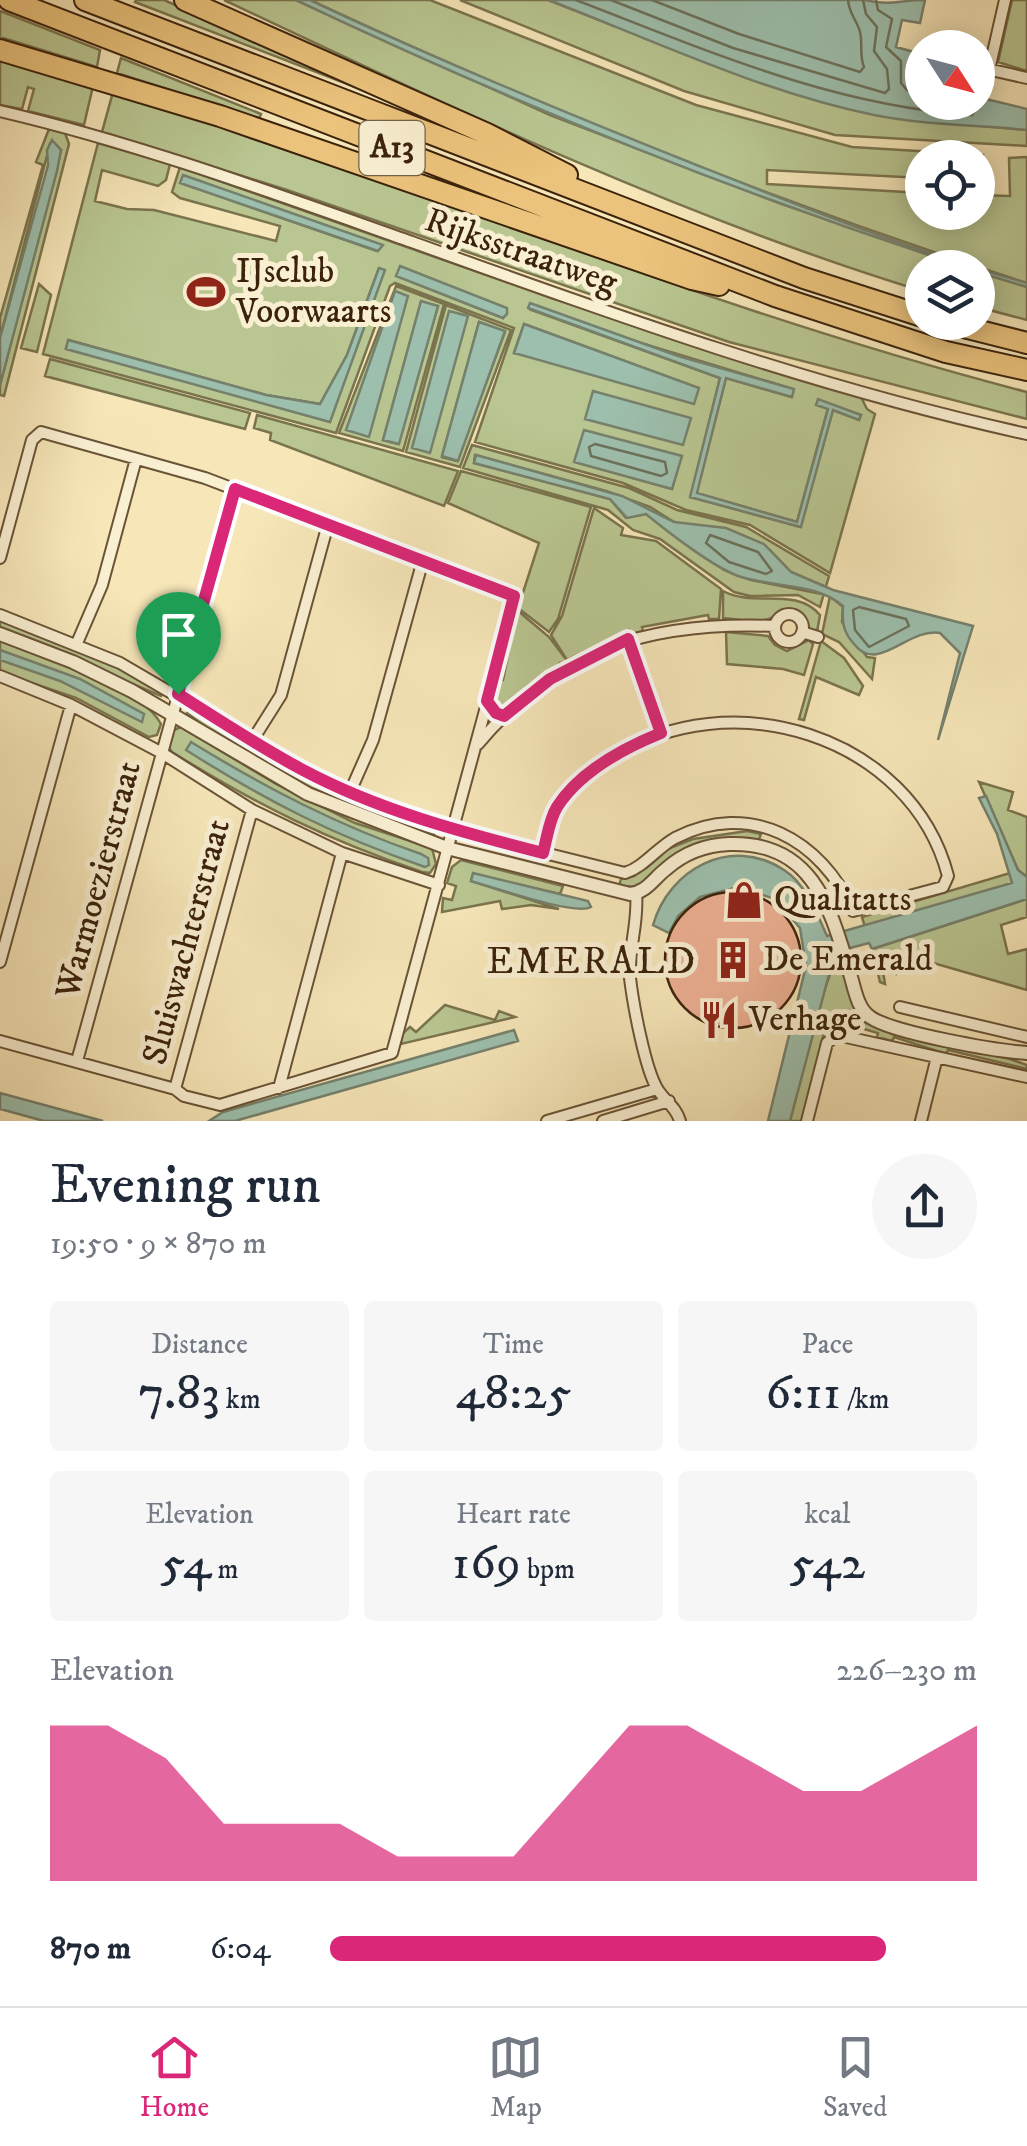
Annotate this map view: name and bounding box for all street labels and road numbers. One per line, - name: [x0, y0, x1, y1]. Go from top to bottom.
- road number: A13: [360, 121, 424, 175]
- street label: Rijksstraatweg: [419, 199, 624, 306]
- street label: Warmoezierstraat: [46, 756, 152, 1005]
- street label: Sluiswachterstraat: [133, 814, 241, 1070]

